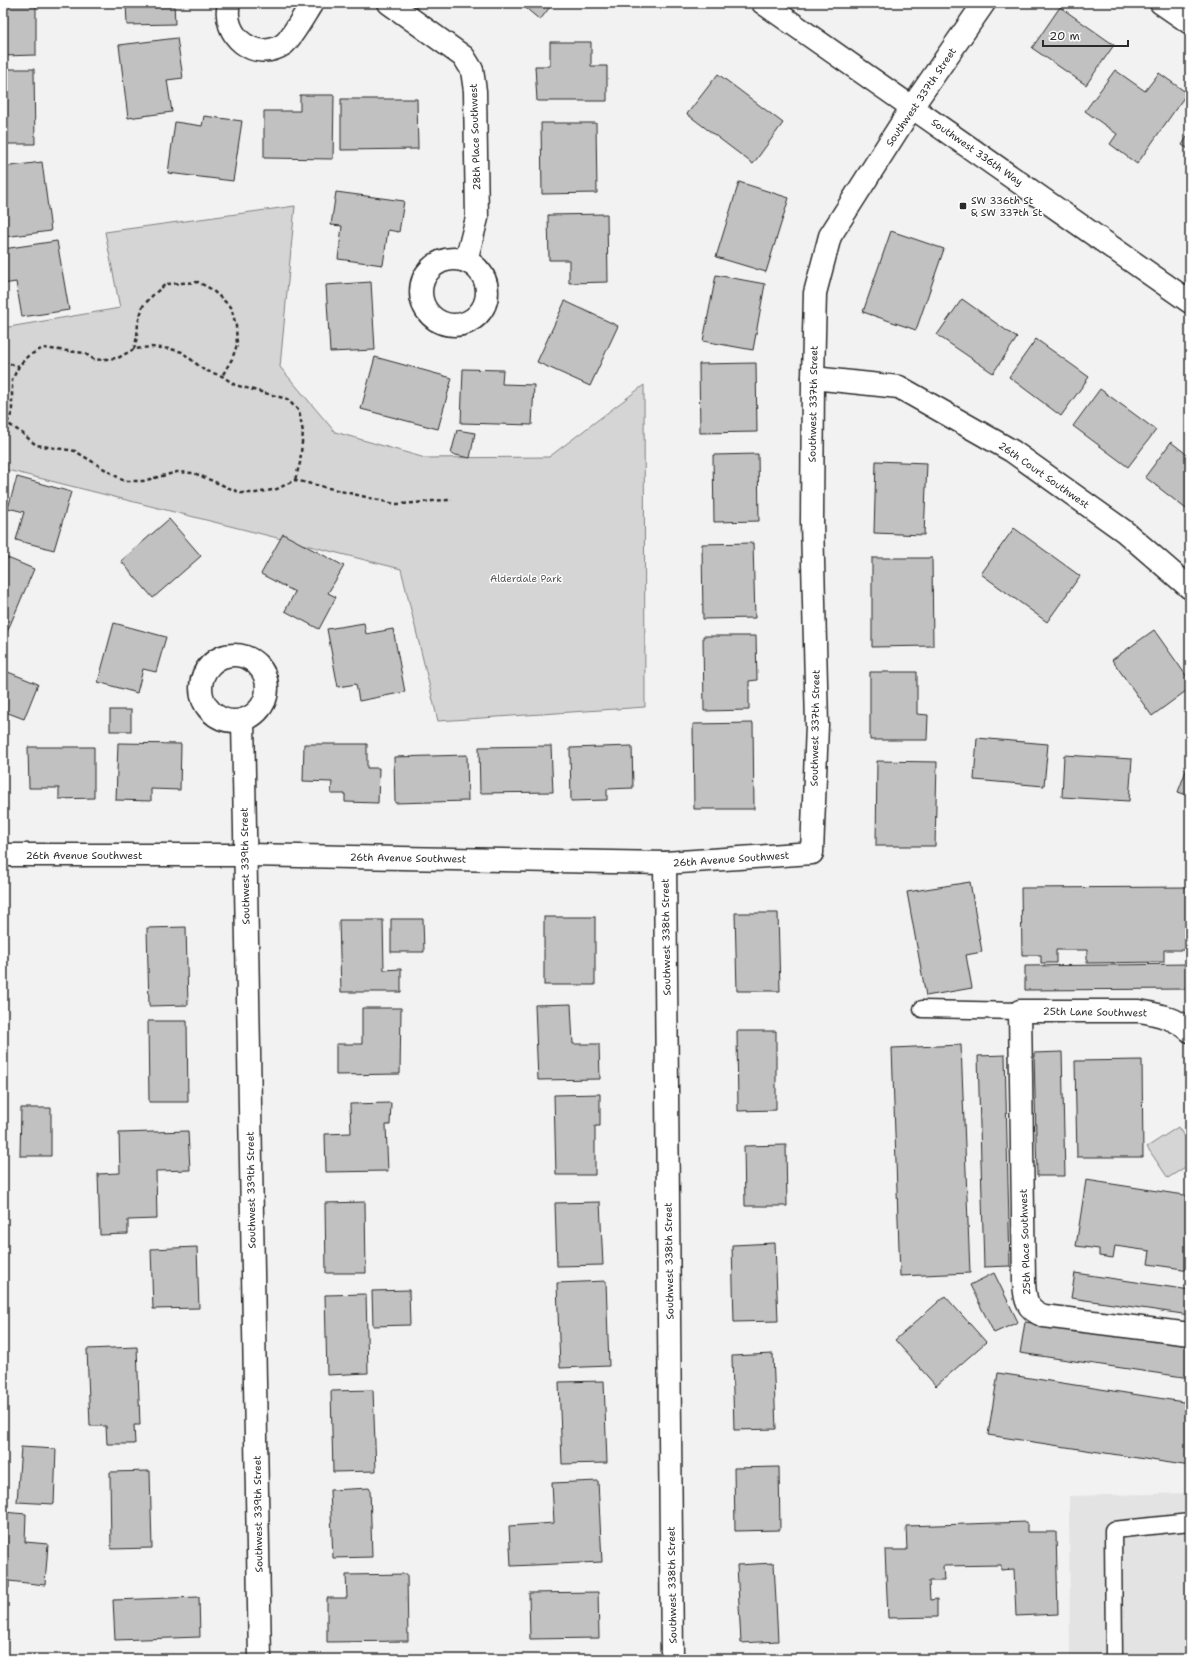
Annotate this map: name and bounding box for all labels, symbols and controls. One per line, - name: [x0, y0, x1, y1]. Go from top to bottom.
- scale bar: [1043, 22, 1128, 48]
- text: 20 m: [1049, 28, 1080, 44]
- street label: Southwest 337th Street: [883, 45, 959, 149]
- street label: 28th Place Southwest: [467, 83, 483, 191]
- street label: Southwest 336th Way: [929, 115, 1026, 189]
- place label: SW 336th St & SW 337th St: [971, 194, 1042, 219]
- marker: SW 336th St & SW 337th St: [958, 201, 968, 211]
- street label: Southwest 337th Street: [805, 346, 821, 462]
- street label: 26th Court Southwest: [996, 439, 1092, 511]
- park label: Alderdale Park: [490, 572, 562, 585]
- street label: Southwest 337th Street: [807, 670, 823, 786]
- street label: Southwest 339th Street: [237, 807, 253, 925]
- street label: 26th Avenue Southwest: [672, 848, 790, 870]
- street label: 26th Avenue Southwest: [26, 849, 142, 862]
- street label: 26th Avenue Southwest: [350, 850, 466, 866]
- street label: Southwest 338th Street: [658, 878, 674, 996]
- street label: 25th Lane Southwest: [1043, 1005, 1147, 1019]
- street label: Southwest 339th Street: [243, 1131, 259, 1249]
- street label: 25th Place Southwest: [1017, 1189, 1033, 1295]
- street label: Southwest 338th Street: [661, 1202, 677, 1320]
- street label: Southwest 339th Street: [250, 1455, 266, 1573]
- street label: Southwest 338th Street: [664, 1526, 680, 1644]

